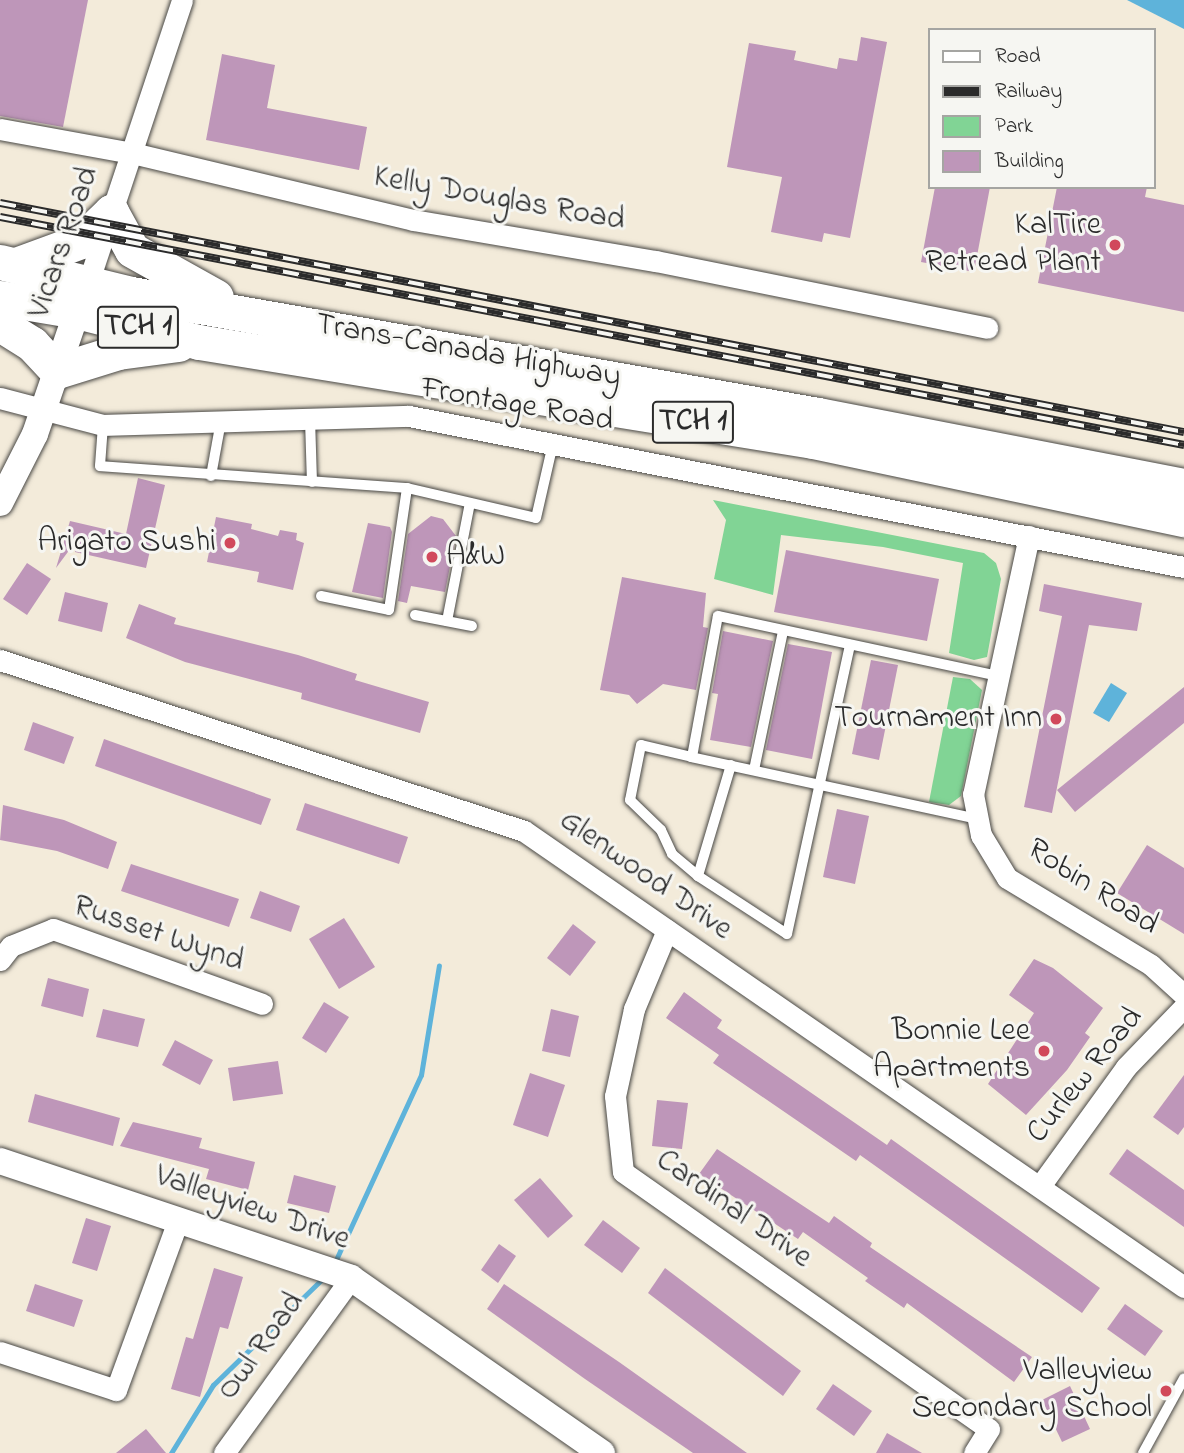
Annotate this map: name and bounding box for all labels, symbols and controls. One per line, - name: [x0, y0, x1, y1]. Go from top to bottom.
- legend: [928, 28, 1156, 189]
- text: Road: [995, 42, 1041, 72]
- text: Railway: [995, 77, 1062, 107]
- text: Park: [995, 112, 1033, 142]
- text: Building: [995, 147, 1064, 177]
- street label: Kelly Douglas Road: [370, 159, 628, 241]
- street label: Vicars Road: [21, 162, 109, 324]
- place label: KalTire Retread Plant: [925, 208, 1101, 283]
- marker: KalTire Retread Plant: [1107, 237, 1123, 253]
- road number: TCH 1: [96, 300, 180, 354]
- street label: Trans-Canada Highway: [312, 306, 624, 398]
- street label: Frontage Road: [418, 370, 616, 442]
- road number: TCH 1: [651, 396, 735, 448]
- place label: Arigato Sushi: [38, 524, 216, 562]
- marker: Arigato Sushi: [222, 535, 238, 551]
- place label: A&W: [446, 538, 505, 576]
- marker: A&W: [424, 549, 440, 565]
- place label: Tournament Inn: [834, 700, 1042, 738]
- marker: Tournament Inn: [1048, 711, 1064, 727]
- street label: Glenwood Drive: [551, 802, 739, 950]
- street label: Robin Road: [1019, 831, 1165, 945]
- street label: Russet Wynd: [68, 888, 248, 982]
- street label: Curlew Road: [1019, 1000, 1153, 1152]
- place label: Bonnie Lee Apartments: [873, 1014, 1030, 1089]
- marker: Bonnie Lee Apartments: [1036, 1043, 1052, 1059]
- street label: Cardinal Drive: [648, 1142, 818, 1278]
- street label: Valleyview Drive: [150, 1158, 354, 1260]
- street label: Owl Road: [210, 1285, 314, 1409]
- place label: Valleyview Secondary School: [912, 1354, 1152, 1429]
- marker: Valleyview Secondary School: [1158, 1383, 1174, 1399]

